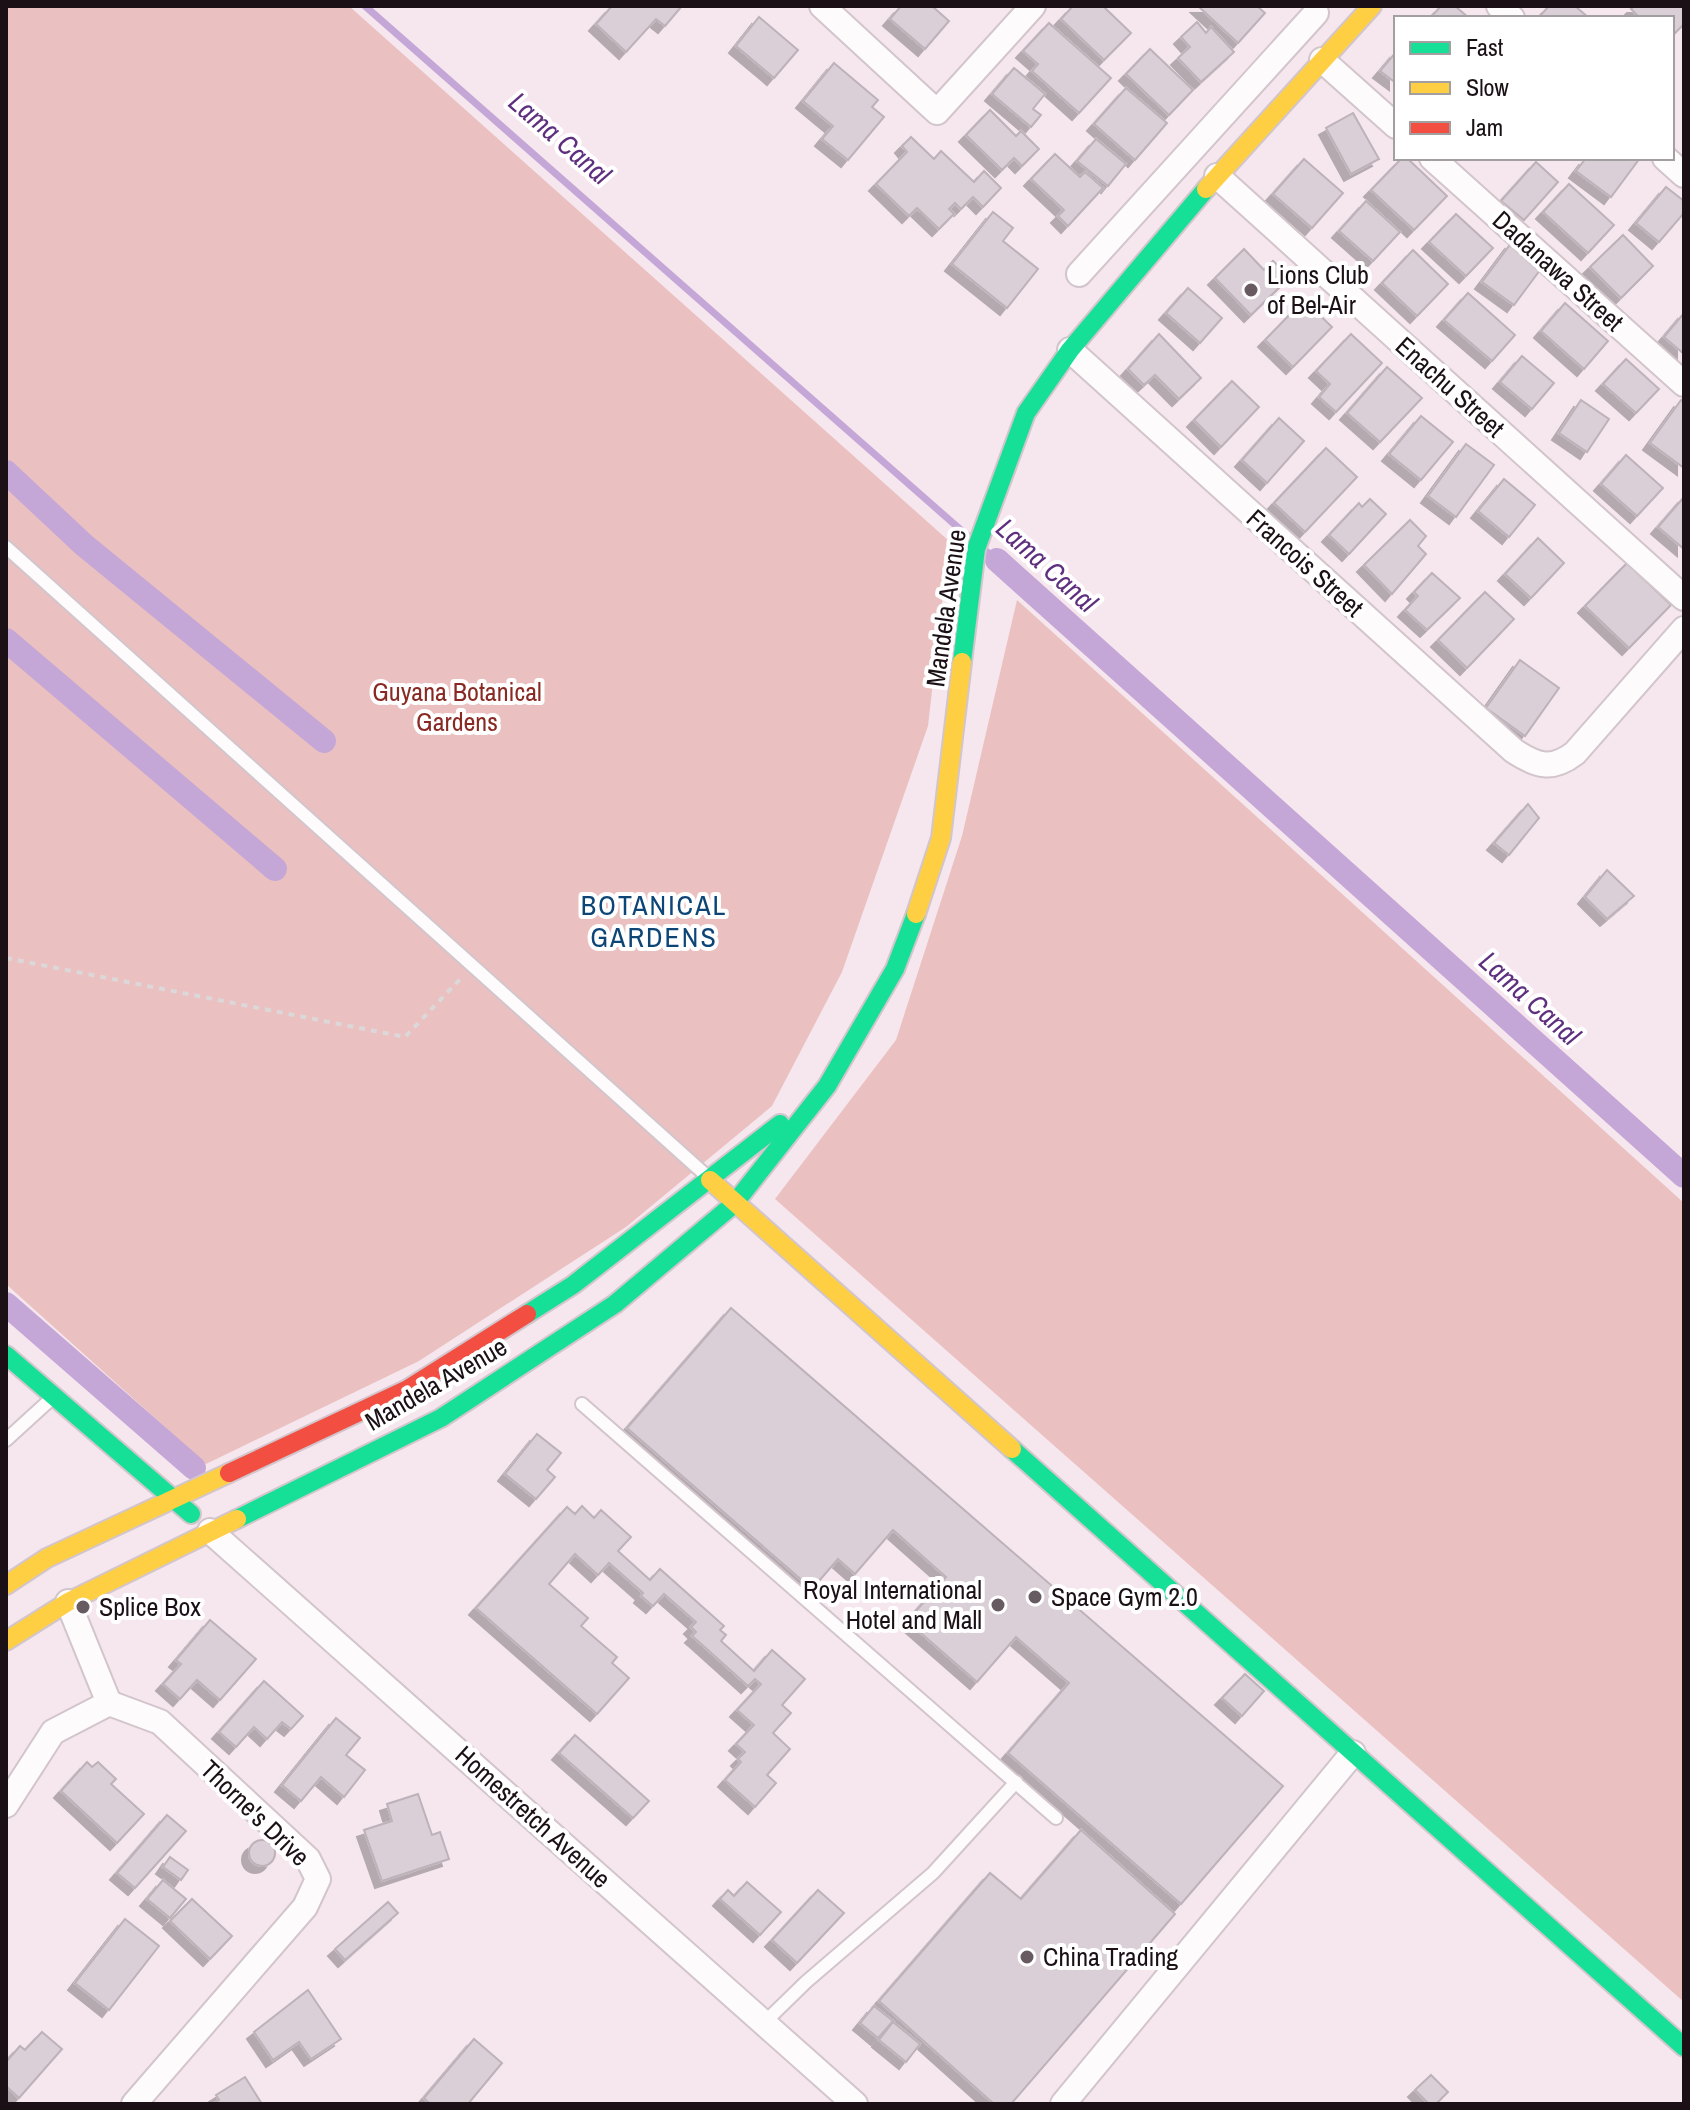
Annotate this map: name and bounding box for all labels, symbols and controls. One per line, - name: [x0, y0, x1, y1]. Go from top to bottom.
- legend: [1394, 16, 1674, 160]
- text: Fast: [1466, 31, 1504, 63]
- text: Slow: [1466, 71, 1509, 103]
- water label: Lama Canal: [501, 83, 620, 194]
- text: Jam: [1466, 111, 1503, 143]
- street label: Dadanawa Street: [1485, 203, 1631, 339]
- place label: Lions Club of Bel-Air: [1267, 257, 1369, 322]
- marker: Lions Club of Bel-Air: [1242, 281, 1260, 299]
- street label: Enachu Street: [1388, 328, 1512, 445]
- street label: Francois Street: [1239, 501, 1371, 624]
- water label: Lama Canal: [988, 509, 1106, 621]
- street label: Mandela Avenue: [917, 527, 974, 689]
- park label: Guyana Botanical Gardens: [372, 674, 542, 739]
- district label: BOTANICAL GARDENS: [581, 886, 727, 956]
- water label: Lama Canal: [1471, 942, 1589, 1054]
- street label: Mandela Avenue: [358, 1329, 513, 1438]
- place label: Royal International Hotel and Mall: [803, 1572, 982, 1637]
- place label: Space Gym 2.0: [1051, 1579, 1198, 1614]
- marker: Space Gym 2.0: [1026, 1588, 1044, 1606]
- place label: Splice Box: [99, 1589, 201, 1624]
- marker: Royal International Hotel and Mall: [989, 1596, 1007, 1614]
- marker: Splice Box: [74, 1598, 92, 1616]
- street label: Homestretch Avenue: [448, 1738, 618, 1896]
- street label: Thorne's Drive: [193, 1752, 318, 1874]
- place label: China Trading: [1043, 1939, 1178, 1974]
- marker: China Trading: [1018, 1948, 1036, 1966]

